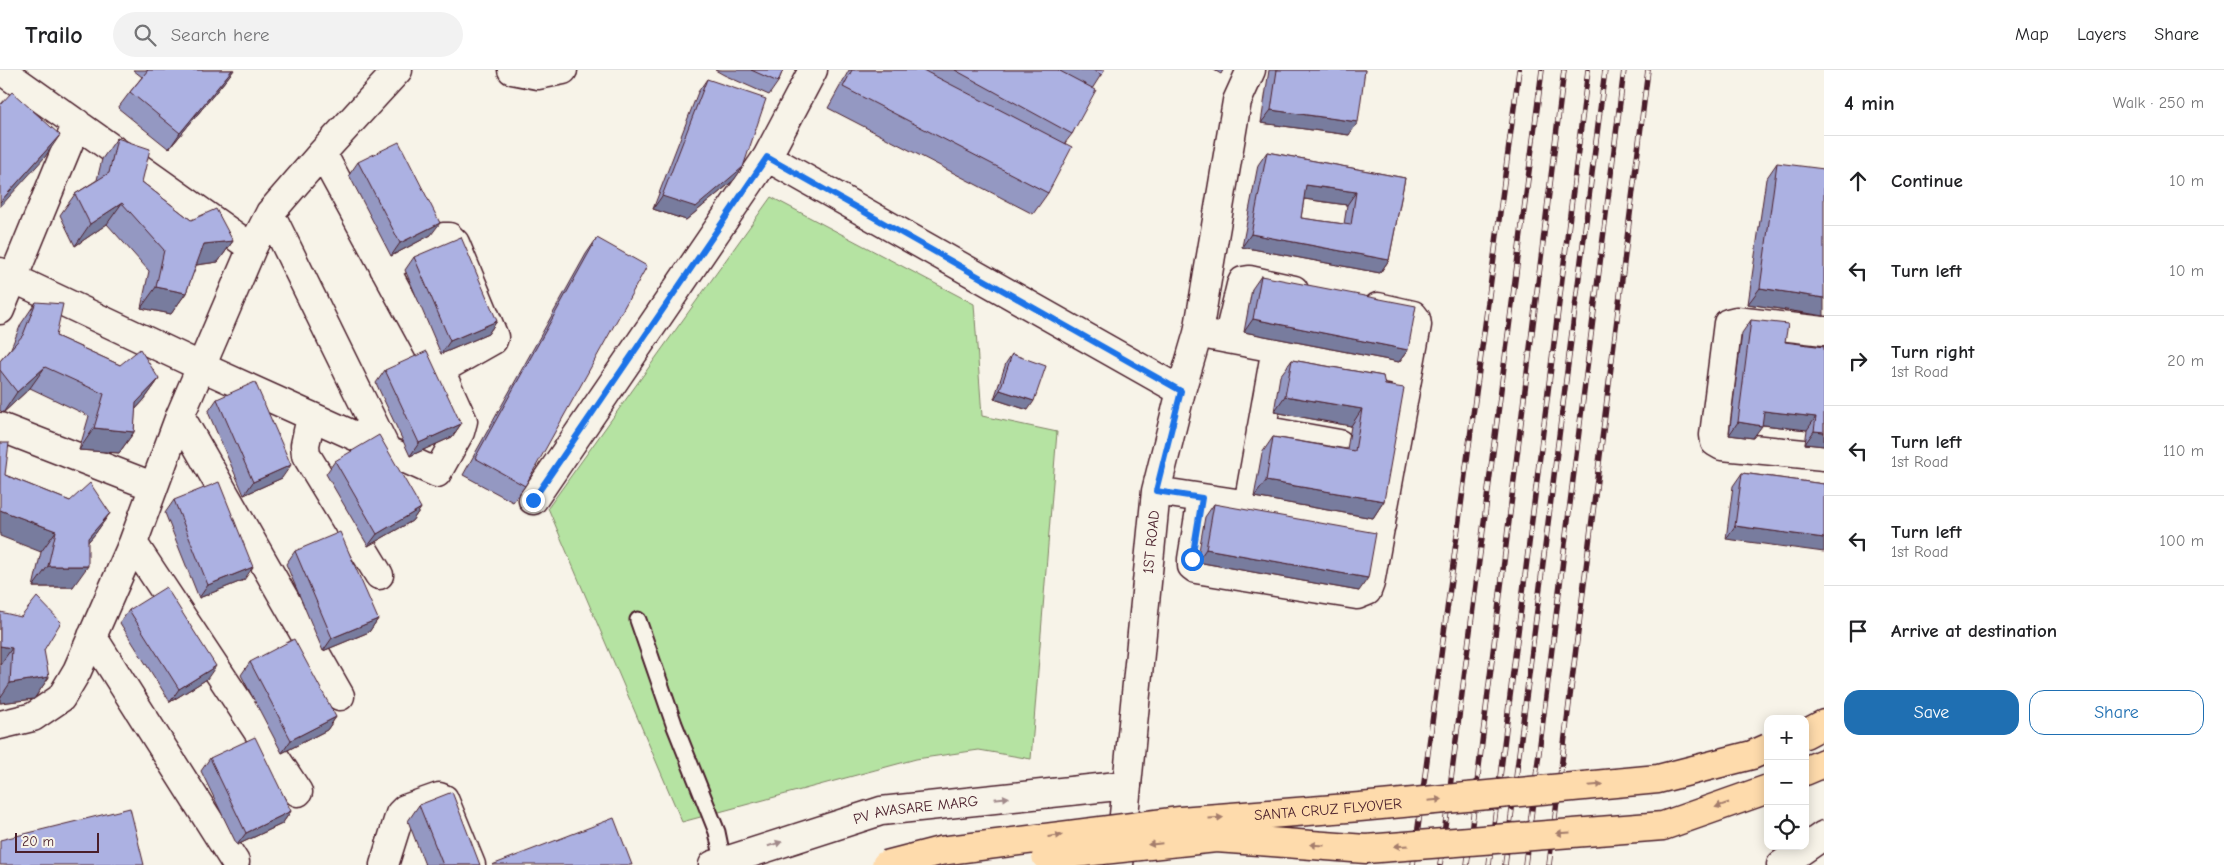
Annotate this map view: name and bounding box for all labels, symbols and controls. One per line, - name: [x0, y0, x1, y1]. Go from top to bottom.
- search box: [113, 12, 463, 57]
- text: Trailo: [25, 21, 83, 49]
- icon: search: [131, 21, 159, 49]
- text: Search here: [171, 24, 270, 46]
- text: Map: [2015, 24, 2049, 45]
- text: Layers: [2077, 24, 2126, 45]
- text: Share: [2154, 24, 2199, 45]
- text: 4 min: [1844, 91, 1895, 115]
- text: Walk · 250 m: [2113, 94, 2204, 112]
- icon: ahead: [1844, 167, 1872, 195]
- text: Continue: [1891, 170, 1963, 192]
- text: 10 m: [2169, 172, 2204, 190]
- icon: left: [1844, 257, 1872, 285]
- text: Turn left: [1891, 260, 1962, 282]
- text: 10 m: [2169, 262, 2204, 280]
- text: Turn right: [1891, 341, 1975, 363]
- icon: right: [1844, 347, 1872, 375]
- text: 20 m: [2167, 352, 2204, 370]
- text: 1st Road: [1891, 363, 1948, 381]
- text: Turn left: [1891, 431, 1962, 453]
- icon: left: [1844, 437, 1872, 465]
- text: 110 m: [2163, 442, 2204, 460]
- text: 1st Road: [1891, 453, 1948, 471]
- route end: [522, 489, 545, 512]
- street label: 1ST ROAD: [1139, 509, 1163, 575]
- text: Turn left: [1891, 521, 1962, 543]
- icon: left: [1844, 527, 1872, 555]
- text: 100 m: [2160, 532, 2204, 550]
- text: 1st Road: [1891, 543, 1948, 561]
- route start: [1181, 548, 1204, 571]
- icon: arrive: [1844, 617, 1872, 645]
- text: Arrive at destination: [1891, 620, 2057, 642]
- button: Save: [1844, 690, 2019, 735]
- button: Share: [2029, 690, 2204, 735]
- map controls: [1764, 715, 1809, 850]
- button: +: [1764, 715, 1809, 760]
- button: −: [1764, 760, 1809, 805]
- one-way arrow: [1589, 780, 1605, 788]
- street label: PV AVASARE MARG: [851, 792, 979, 828]
- one-way arrow: [995, 794, 1011, 802]
- street label: SANTA CRUZ FLYOVER: [1253, 794, 1403, 824]
- one-way arrow: [1427, 796, 1443, 804]
- one-way arrow: [1714, 802, 1729, 810]
- button: locate: [1764, 805, 1809, 850]
- one-way arrow: [1209, 814, 1225, 822]
- scale bar: [15, 830, 99, 853]
- one-way arrow: [1555, 830, 1571, 838]
- one-way arrow: [1047, 832, 1063, 840]
- text: 20 m: [22, 833, 54, 850]
- one-way arrow: [768, 840, 783, 848]
- one-way arrow: [1147, 840, 1163, 848]
- one-way arrow: [1309, 841, 1325, 849]
- one-way arrow: [1393, 842, 1409, 850]

